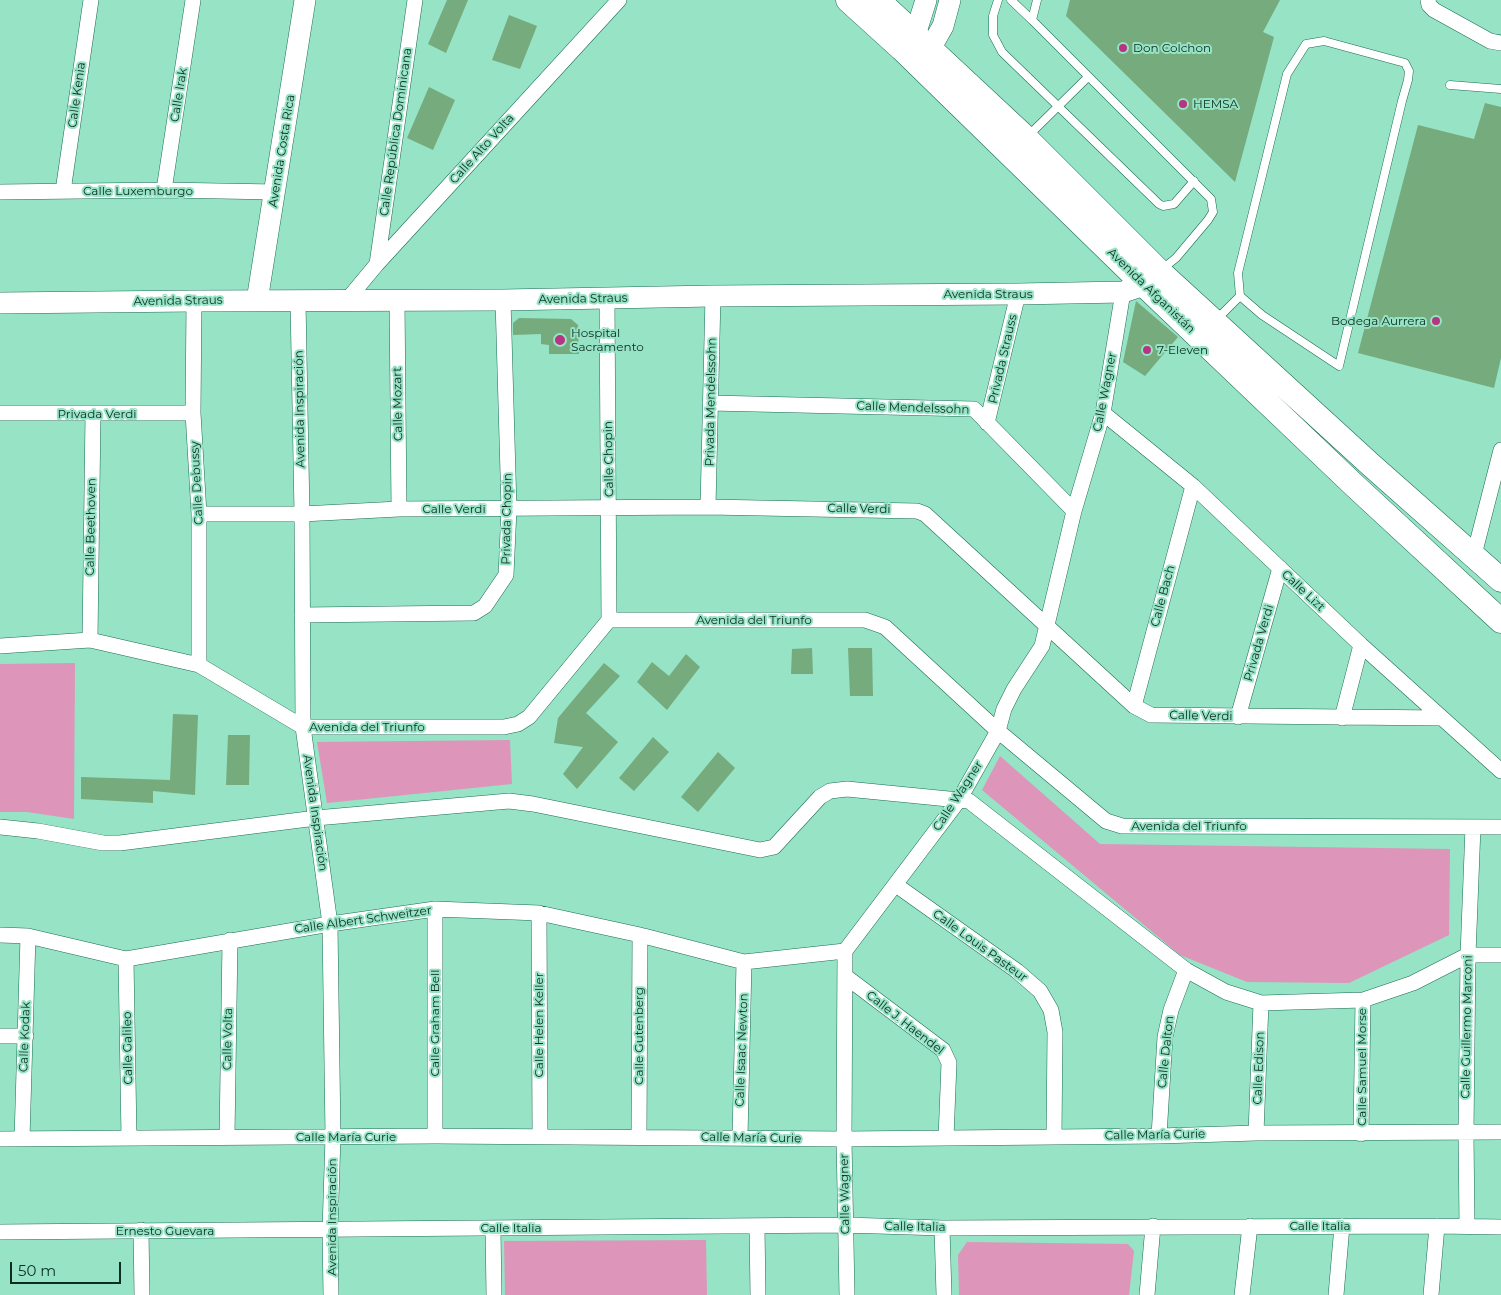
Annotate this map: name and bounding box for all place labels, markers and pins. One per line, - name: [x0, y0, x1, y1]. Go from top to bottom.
- place label: Don Colchon: [1133, 41, 1211, 55]
- marker: Don Colchon: [1117, 42, 1129, 54]
- place label: HEMSA: [1193, 97, 1238, 111]
- marker: HEMSA: [1177, 98, 1189, 110]
- place label: Bodega Aurrera: [1331, 314, 1426, 328]
- marker: Bodega Aurrera: [1430, 315, 1442, 327]
- place label: Hospital Sacramento: [571, 326, 644, 354]
- marker: Hospital Sacramento: [553, 333, 567, 347]
- place label: 7-Eleven: [1157, 343, 1208, 357]
- marker: 7-Eleven: [1141, 344, 1153, 356]

